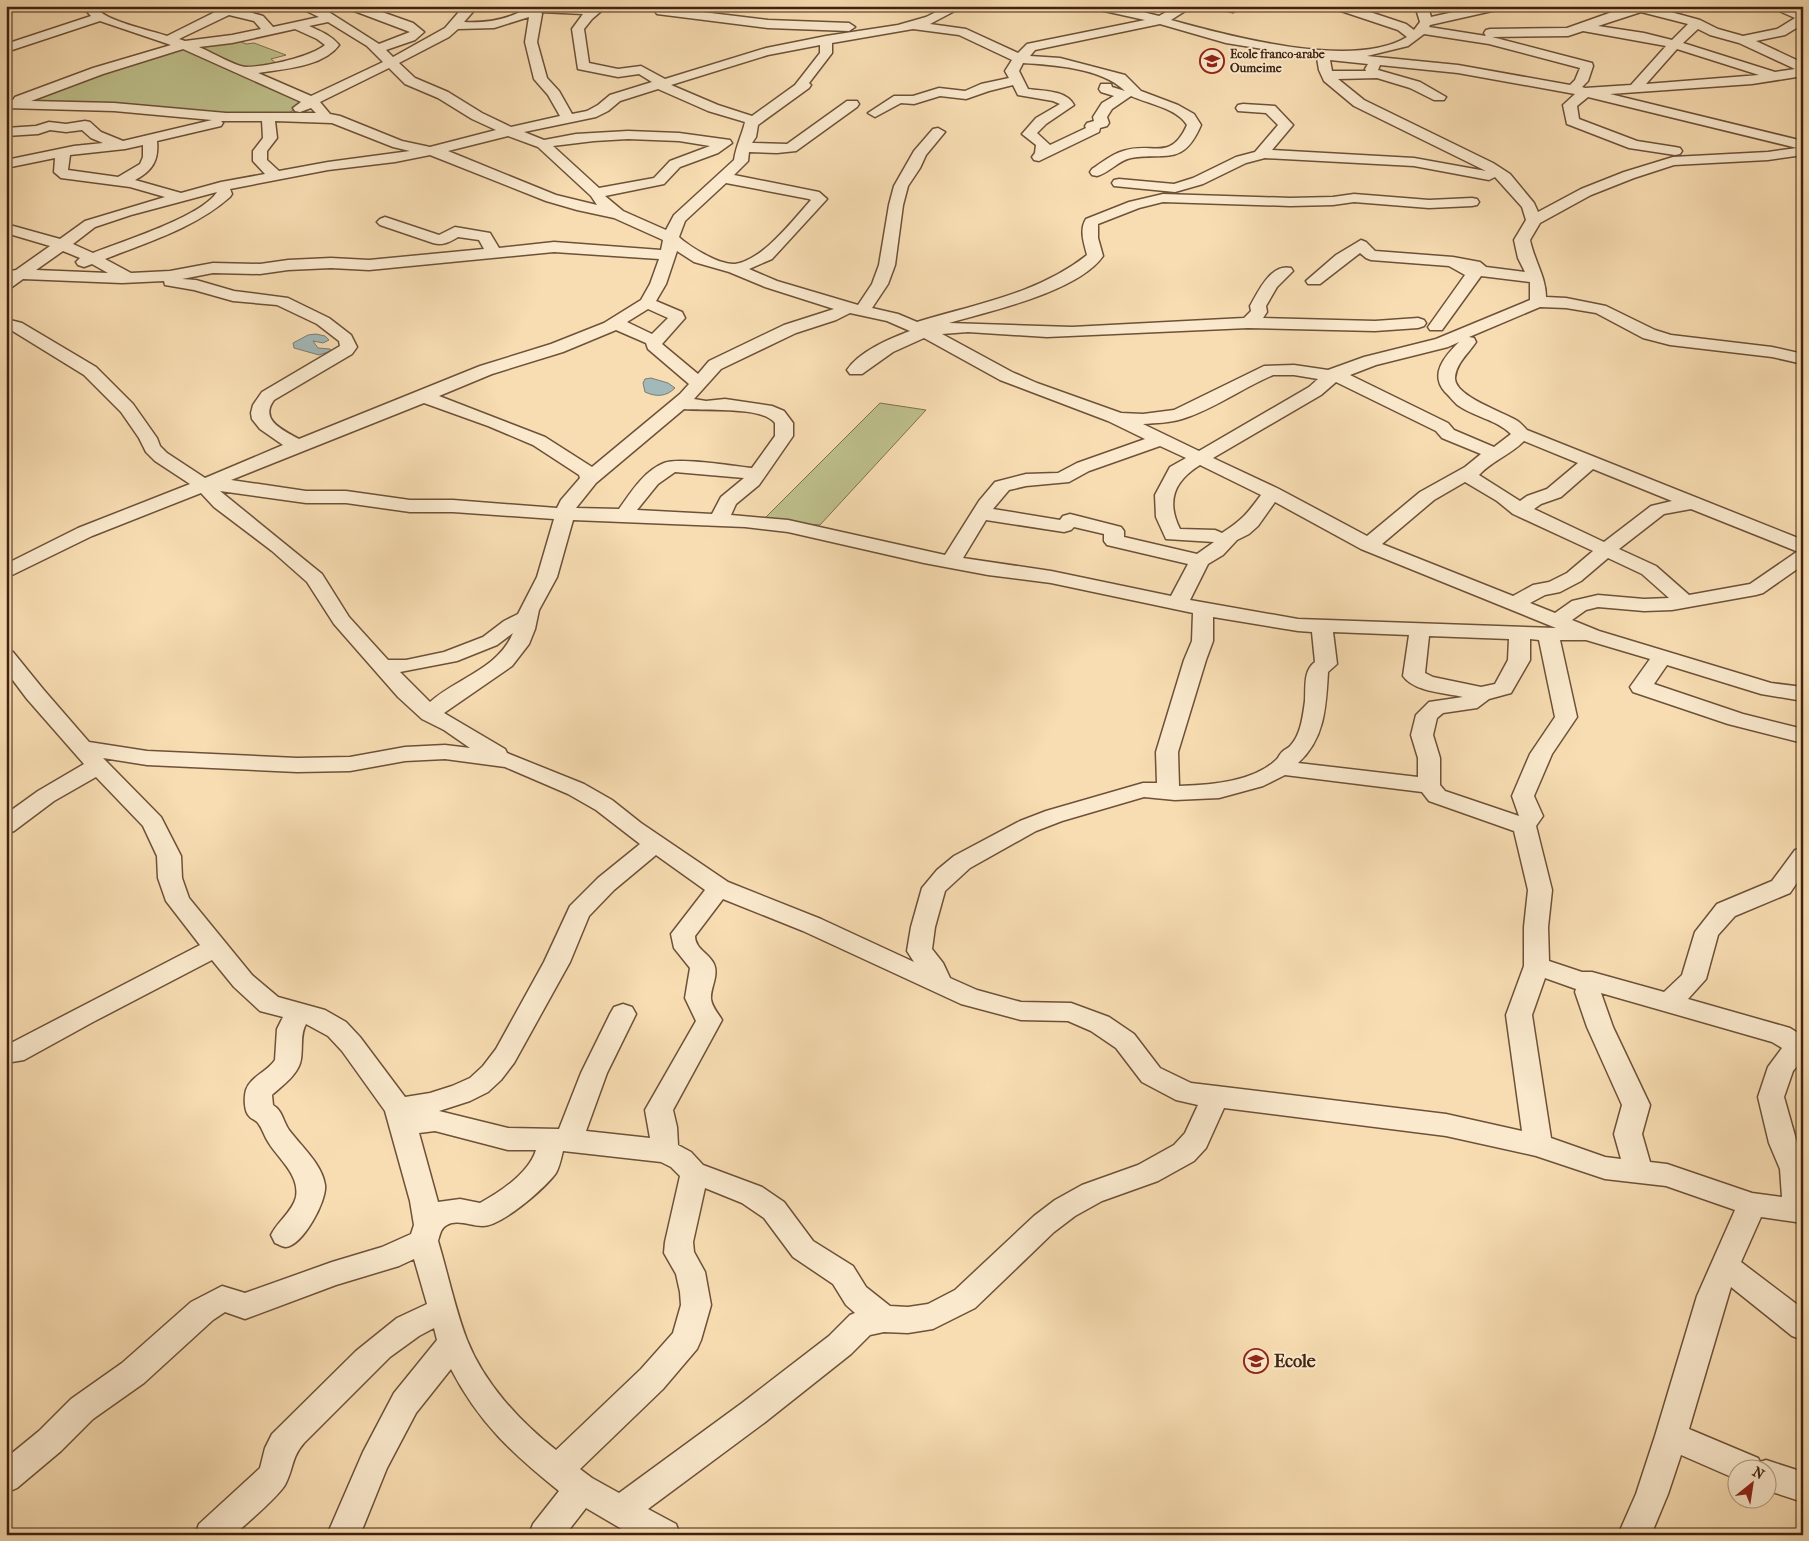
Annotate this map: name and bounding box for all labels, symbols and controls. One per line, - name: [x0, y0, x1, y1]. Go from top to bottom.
- place label: Ecole franco-arabe Oumeime: [1230, 47, 1325, 75]
- school or university icon: Ecole franco-arabe Oumeime: [1199, 48, 1225, 74]
- school or university icon: Ecole: [1243, 1348, 1269, 1374]
- place label: Ecole: [1274, 1351, 1316, 1372]
- north arrow: [1726, 1458, 1776, 1508]
- text: N: [1749, 1463, 1767, 1483]

